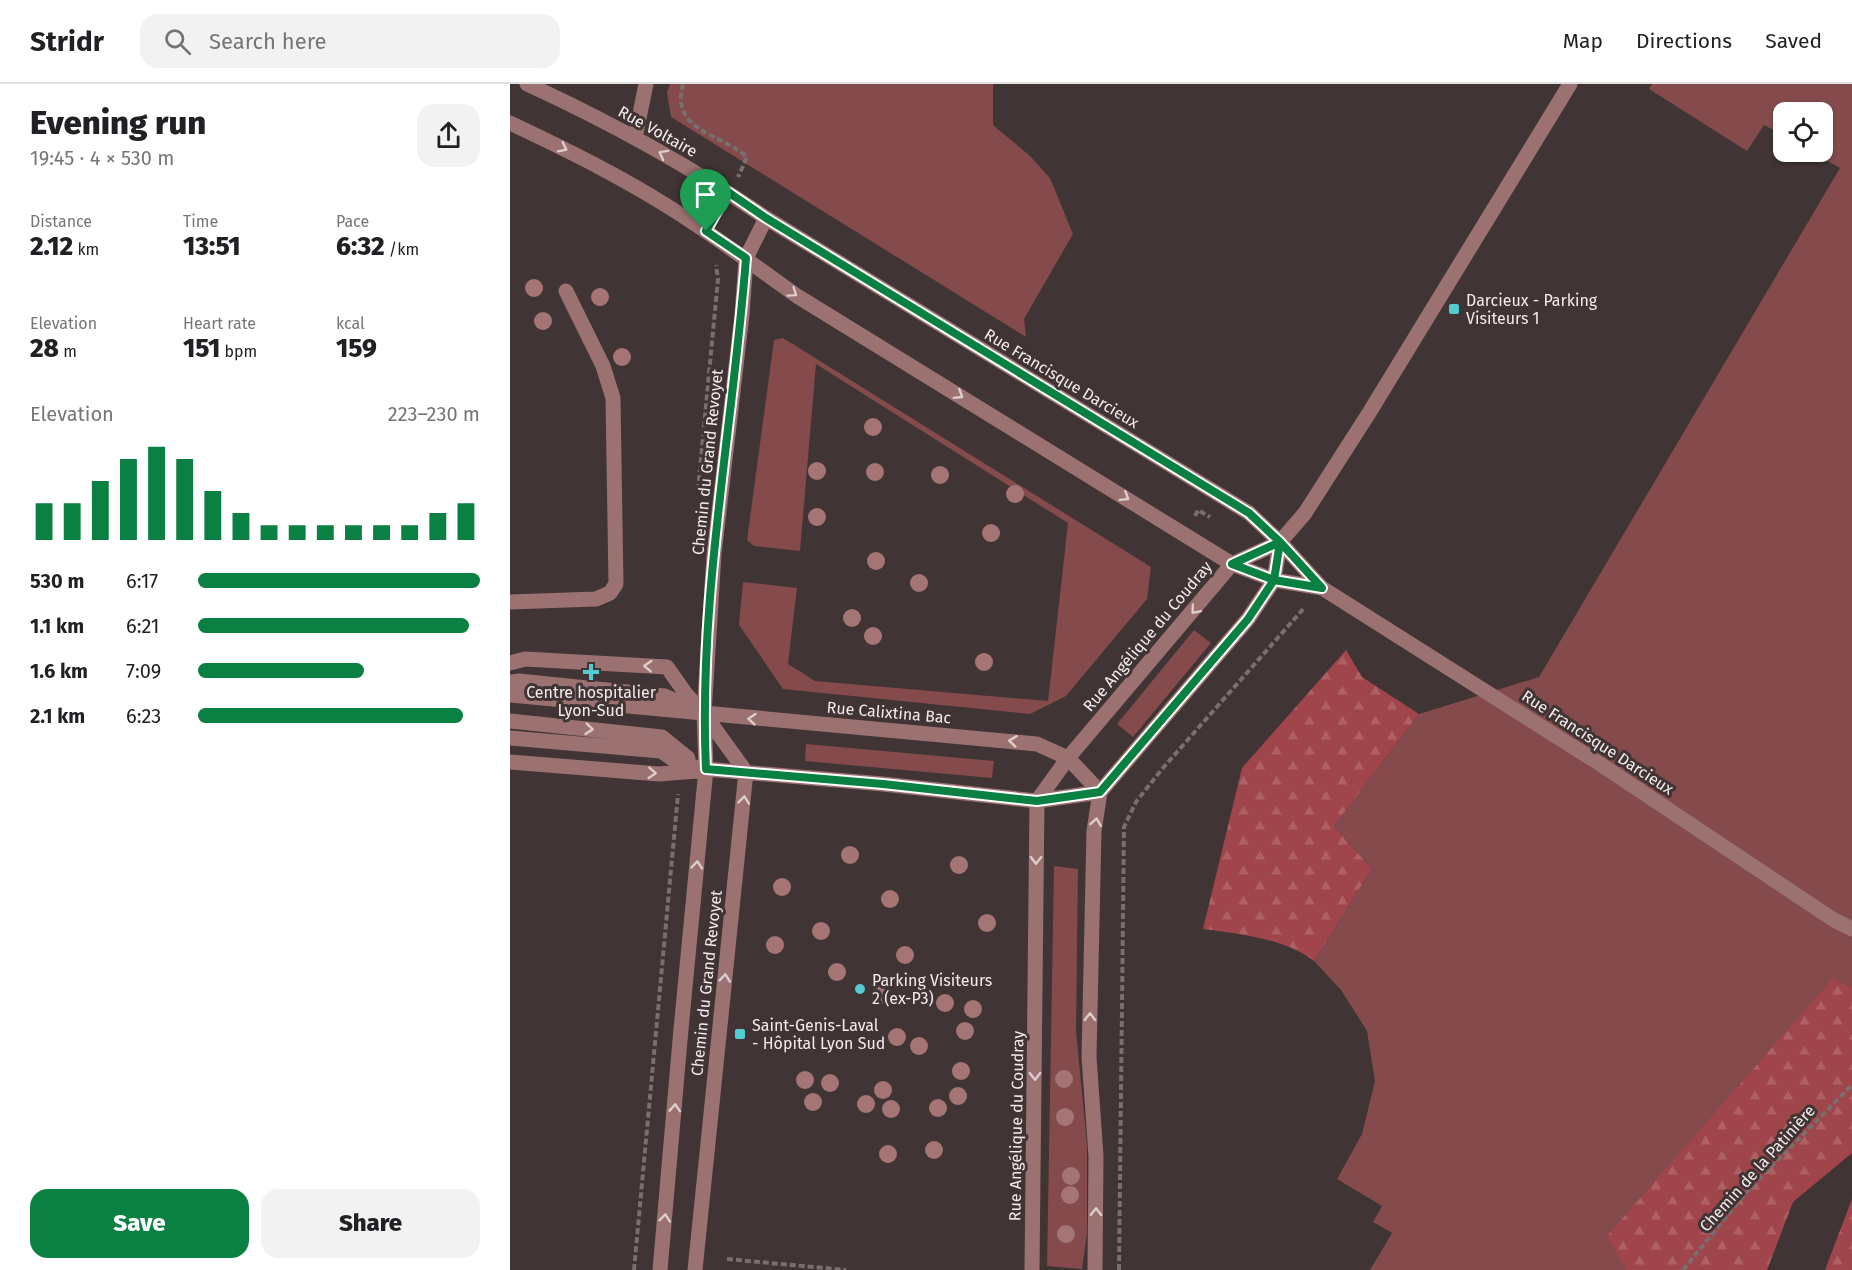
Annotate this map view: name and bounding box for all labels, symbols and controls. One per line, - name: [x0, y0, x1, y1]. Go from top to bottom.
- search box: [140, 14, 560, 68]
- text: Stridr: [30, 25, 104, 58]
- icon: search: [161, 25, 194, 58]
- text: Search here: [209, 28, 327, 55]
- text: Map: [1563, 28, 1603, 54]
- text: Directions: [1636, 28, 1732, 54]
- text: Saved: [1765, 28, 1822, 54]
- street label: Rue Voltaire: [615, 102, 701, 161]
- map controls: [1773, 102, 1833, 162]
- button: locate: [1773, 102, 1833, 162]
- text: Evening run: [30, 103, 206, 143]
- button: share: [417, 104, 480, 167]
- one-way arrow: [556, 141, 567, 152]
- text: 19:45 · 4 × 530 m: [30, 146, 174, 170]
- one-way arrow: [659, 150, 670, 161]
- pin: [680, 169, 731, 231]
- icon: arrive: [689, 178, 722, 211]
- text: Distance: [30, 212, 92, 231]
- text: Time: [183, 212, 218, 231]
- text: Pace: [336, 212, 369, 231]
- text: 2.12: [30, 231, 73, 262]
- text: 13:51: [183, 231, 240, 262]
- text: 6:32: [336, 231, 385, 262]
- text: km: [73, 240, 99, 259]
- text: /km: [385, 240, 419, 259]
- one-way arrow: [786, 286, 797, 297]
- place label: Darcieux - Parking Visiteurs 1: [1466, 291, 1598, 328]
- marker: Darcieux - Parking Visiteurs 1: [1447, 302, 1461, 316]
- text: Elevation: [30, 314, 97, 333]
- text: Heart rate: [183, 314, 256, 333]
- text: kcal: [336, 314, 365, 333]
- street label: Rue Francisque Darcieux: [981, 325, 1143, 432]
- text: 28: [30, 333, 59, 364]
- text: 151: [183, 333, 220, 364]
- text: 159: [336, 333, 377, 364]
- text: m: [59, 342, 77, 361]
- text: bpm: [220, 342, 257, 361]
- street label: Chemin du Grand Revoyet: [688, 368, 727, 556]
- one-way arrow: [953, 388, 963, 400]
- text: Elevation: [30, 402, 114, 426]
- text: 223–230 m: [388, 402, 480, 426]
- one-way arrow: [1119, 490, 1129, 502]
- street label: Rue Angélique du Coudray: [1079, 557, 1216, 715]
- text: 530 m: [30, 569, 84, 593]
- text: 6:17: [126, 569, 158, 593]
- one-way arrow: [1191, 603, 1202, 614]
- text: 1.1 km: [30, 614, 84, 638]
- text: 6:21: [126, 614, 160, 638]
- text: 1.6 km: [30, 659, 88, 683]
- text: 7:09: [126, 659, 161, 683]
- one-way arrow: [643, 659, 652, 672]
- marker: Centre hospitalier Lyon-Sud: [582, 663, 600, 681]
- place label: Centre hospitalier Lyon-Sud: [526, 683, 657, 720]
- street label: Rue Francisque Darcieux: [1518, 686, 1677, 799]
- street label: Rue Calixtina Bac: [826, 698, 952, 727]
- text: 2.1 km: [30, 704, 85, 728]
- text: 6:23: [126, 704, 161, 728]
- one-way arrow: [748, 713, 757, 726]
- one-way arrow: [585, 722, 594, 735]
- one-way arrow: [1008, 735, 1017, 747]
- one-way arrow: [648, 767, 657, 780]
- one-way arrow: [737, 796, 749, 805]
- one-way arrow: [1089, 817, 1101, 827]
- one-way arrow: [1029, 855, 1042, 864]
- one-way arrow: [690, 861, 703, 870]
- street label: Chemin du Grand Revoyet: [687, 889, 726, 1077]
- place label: Parking Visiteurs 2 (ex-P3): [872, 971, 992, 1008]
- one-way arrow: [718, 973, 731, 983]
- marker: Parking Visiteurs 2 (ex-P3): [853, 982, 867, 996]
- one-way arrow: [1084, 1012, 1096, 1021]
- place label: Saint-Genis-Laval - Hôpital Lyon Sud: [752, 1016, 885, 1053]
- marker: Saint-Genis-Laval - Hôpital Lyon Sud: [733, 1027, 747, 1041]
- street label: Rue Angélique du Coudray: [1005, 1031, 1028, 1221]
- one-way arrow: [1029, 1071, 1041, 1080]
- street label: Chemin de la Patinière: [1696, 1101, 1819, 1235]
- one-way arrow: [668, 1103, 681, 1113]
- button: Save: [30, 1189, 249, 1258]
- button: Share: [261, 1189, 480, 1258]
- one-way arrow: [1090, 1207, 1102, 1216]
- one-way arrow: [658, 1214, 671, 1223]

